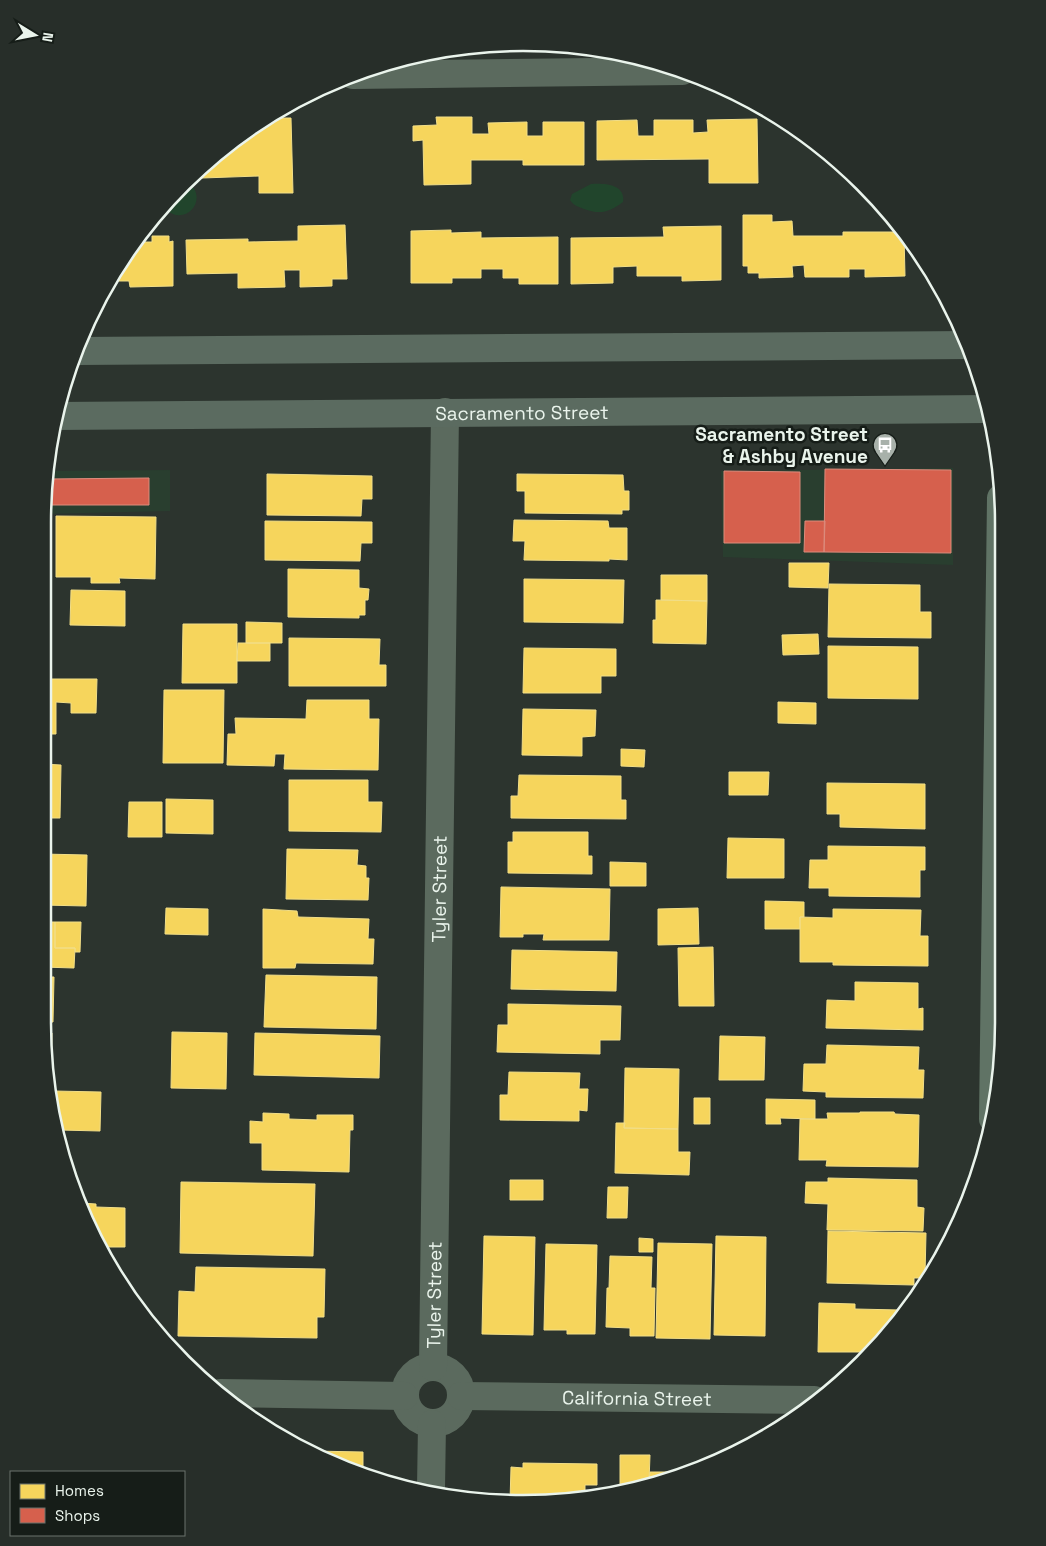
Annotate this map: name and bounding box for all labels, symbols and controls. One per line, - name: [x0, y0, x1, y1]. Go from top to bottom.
- north arrow: [10, 10, 60, 60]
- text: N: [38, 31, 57, 43]
- street label: Sacramento Street: [435, 400, 609, 426]
- place label: Sacramento Street & Ashby Avenue: [695, 422, 868, 469]
- bus stop icon: Sacramento Street & Ashby Avenue: [872, 432, 898, 466]
- street label: Tyler Street: [426, 835, 453, 943]
- street label: Tyler Street: [421, 1241, 448, 1349]
- street label: California Street: [562, 1385, 712, 1412]
- legend: [10, 1471, 185, 1536]
- text: Homes: [55, 1481, 104, 1500]
- text: Shops: [55, 1506, 100, 1525]

